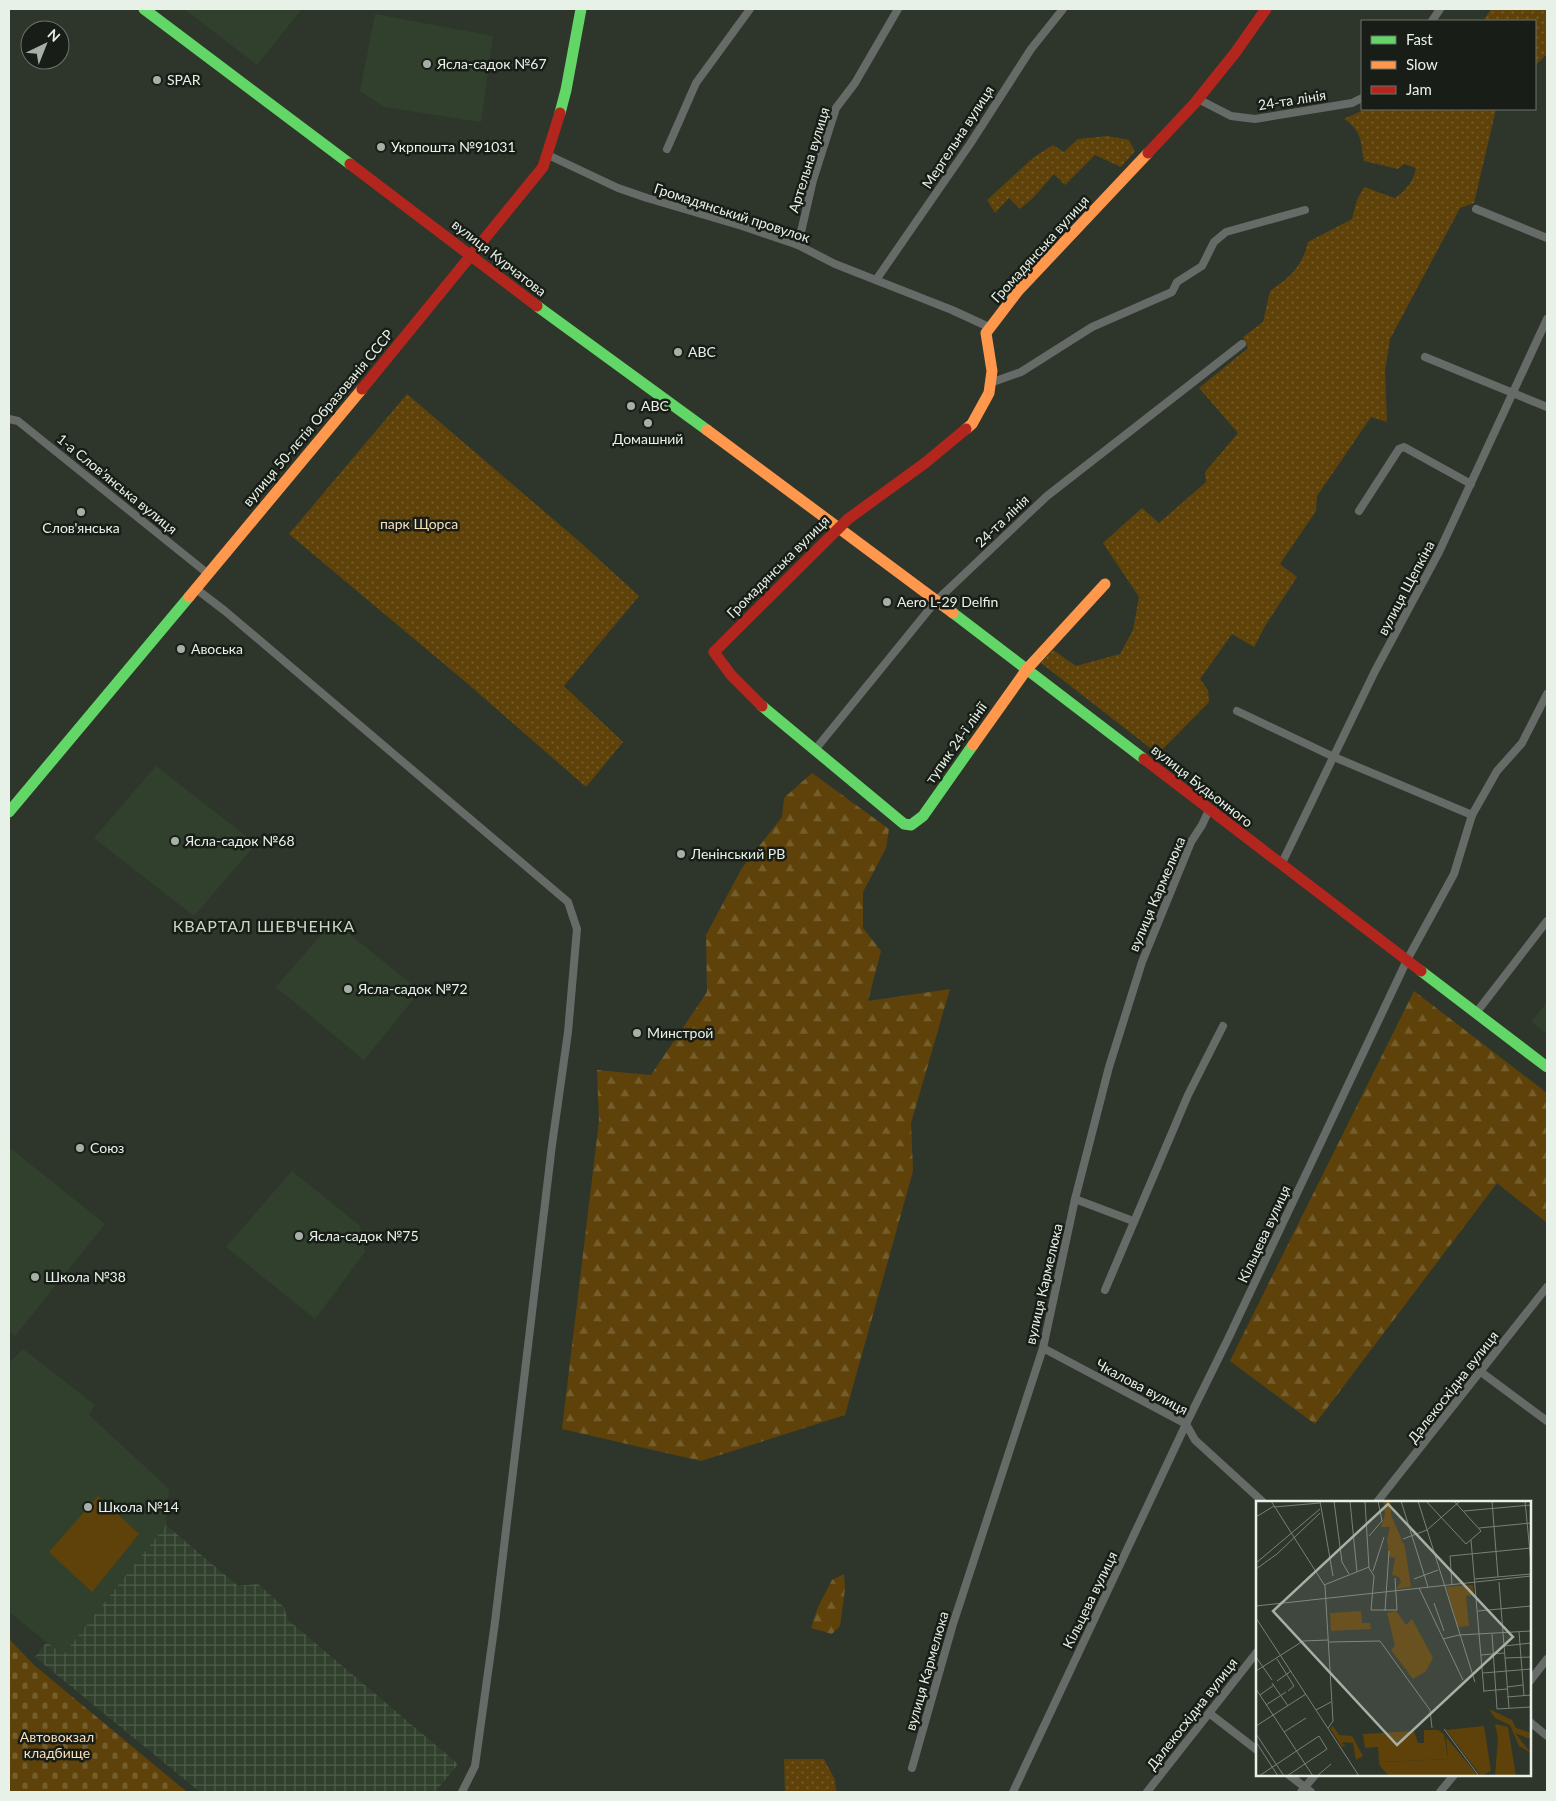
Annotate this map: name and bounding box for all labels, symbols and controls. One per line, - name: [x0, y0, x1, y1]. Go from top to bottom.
- north arrow: [20, 20, 70, 70]
- legend: [1361, 20, 1536, 110]
- text: N: [44, 25, 64, 45]
- text: Fast: [1406, 30, 1433, 48]
- place label: Ясла-садок №67: [436, 55, 547, 72]
- text: Slow: [1406, 55, 1438, 73]
- marker: Ясла-садок №67: [421, 58, 433, 70]
- place label: SPAR: [167, 71, 201, 88]
- marker: SPAR: [151, 74, 163, 86]
- text: Jam: [1406, 80, 1432, 98]
- street label: Мергельна вулиця: [918, 82, 997, 191]
- street label: 24-та лінія: [1257, 86, 1327, 113]
- street label: Артельна вулиця: [784, 105, 833, 215]
- place label: Укрпошта №91031: [391, 138, 516, 155]
- marker: Укрпошта №91031: [375, 141, 387, 153]
- street label: Громадянський провулок: [652, 179, 813, 246]
- street label: Громадянська вулиця: [987, 192, 1092, 306]
- street label: вулиця Курчатова: [449, 216, 550, 300]
- street label: вулиця 50-лєтія Образованія СССР: [239, 326, 397, 509]
- place label: ABC: [688, 343, 717, 360]
- marker: ABC: [672, 346, 684, 358]
- place label: АВС: [641, 397, 670, 414]
- marker: АВС: [625, 400, 637, 412]
- marker: Домашний: [642, 417, 654, 429]
- street label: 1-а Слов’янська вулиця: [54, 430, 181, 537]
- place label: Домашний: [613, 430, 683, 447]
- street label: 24-та лінія: [971, 491, 1032, 551]
- marker: Слов'янська: [75, 506, 87, 518]
- street label: Громадянська вулиця: [723, 512, 832, 621]
- park label: парк Щорса: [380, 515, 458, 532]
- place label: Слов'янська: [42, 519, 120, 536]
- street label: вулиця Щепкіна: [1374, 538, 1438, 638]
- place label: Aero L-29 Delfin: [897, 593, 998, 610]
- marker: Aero L-29 Delfin: [881, 596, 893, 608]
- place label: Авоська: [191, 640, 243, 657]
- marker: Авоська: [175, 643, 187, 655]
- street label: тупик 24-ї лінії: [921, 698, 990, 787]
- street label: вулиця Будьонного: [1148, 741, 1256, 830]
- place label: Ясла-садок №68: [184, 832, 295, 849]
- street label: вулиця Кармелюка: [1125, 834, 1188, 954]
- marker: Ясла-садок №68: [169, 835, 181, 847]
- place label: Ленінський РВ: [690, 845, 785, 862]
- marker: Ленінський РВ: [675, 848, 687, 860]
- district label: КВАРТАЛ ШЕВЧЕНКА: [173, 916, 355, 935]
- place label: Ясла-садок №72: [357, 980, 468, 997]
- marker: Ясла-садок №72: [342, 983, 354, 995]
- place label: Минстрой: [647, 1024, 713, 1041]
- marker: Минстрой: [631, 1027, 643, 1039]
- place label: Союз: [90, 1139, 124, 1156]
- marker: Союз: [74, 1142, 86, 1154]
- street label: Кільцева вулиця: [1233, 1182, 1294, 1285]
- street label: вулиця Кармелюка: [1021, 1222, 1066, 1346]
- place label: Ясла-садок №75: [308, 1227, 419, 1244]
- marker: Ясла-садок №75: [293, 1230, 305, 1242]
- place label: Школа №38: [45, 1268, 126, 1285]
- marker: Школа №38: [29, 1271, 41, 1283]
- street label: Далекосхідна вулиця: [1404, 1327, 1502, 1446]
- street label: Чкалова вулиця: [1093, 1355, 1191, 1418]
- place label: Школа №14: [98, 1498, 179, 1515]
- marker: Школа №14: [82, 1501, 94, 1513]
- inset map: [1256, 1501, 1531, 1776]
- street label: Кільцева вулиця: [1059, 1549, 1120, 1651]
- street label: вулиця Кармелюка: [901, 1609, 952, 1732]
- street label: Далекосхідна вулиця: [1143, 1654, 1241, 1773]
- park label: Автовокзал кладбище: [20, 1728, 94, 1761]

